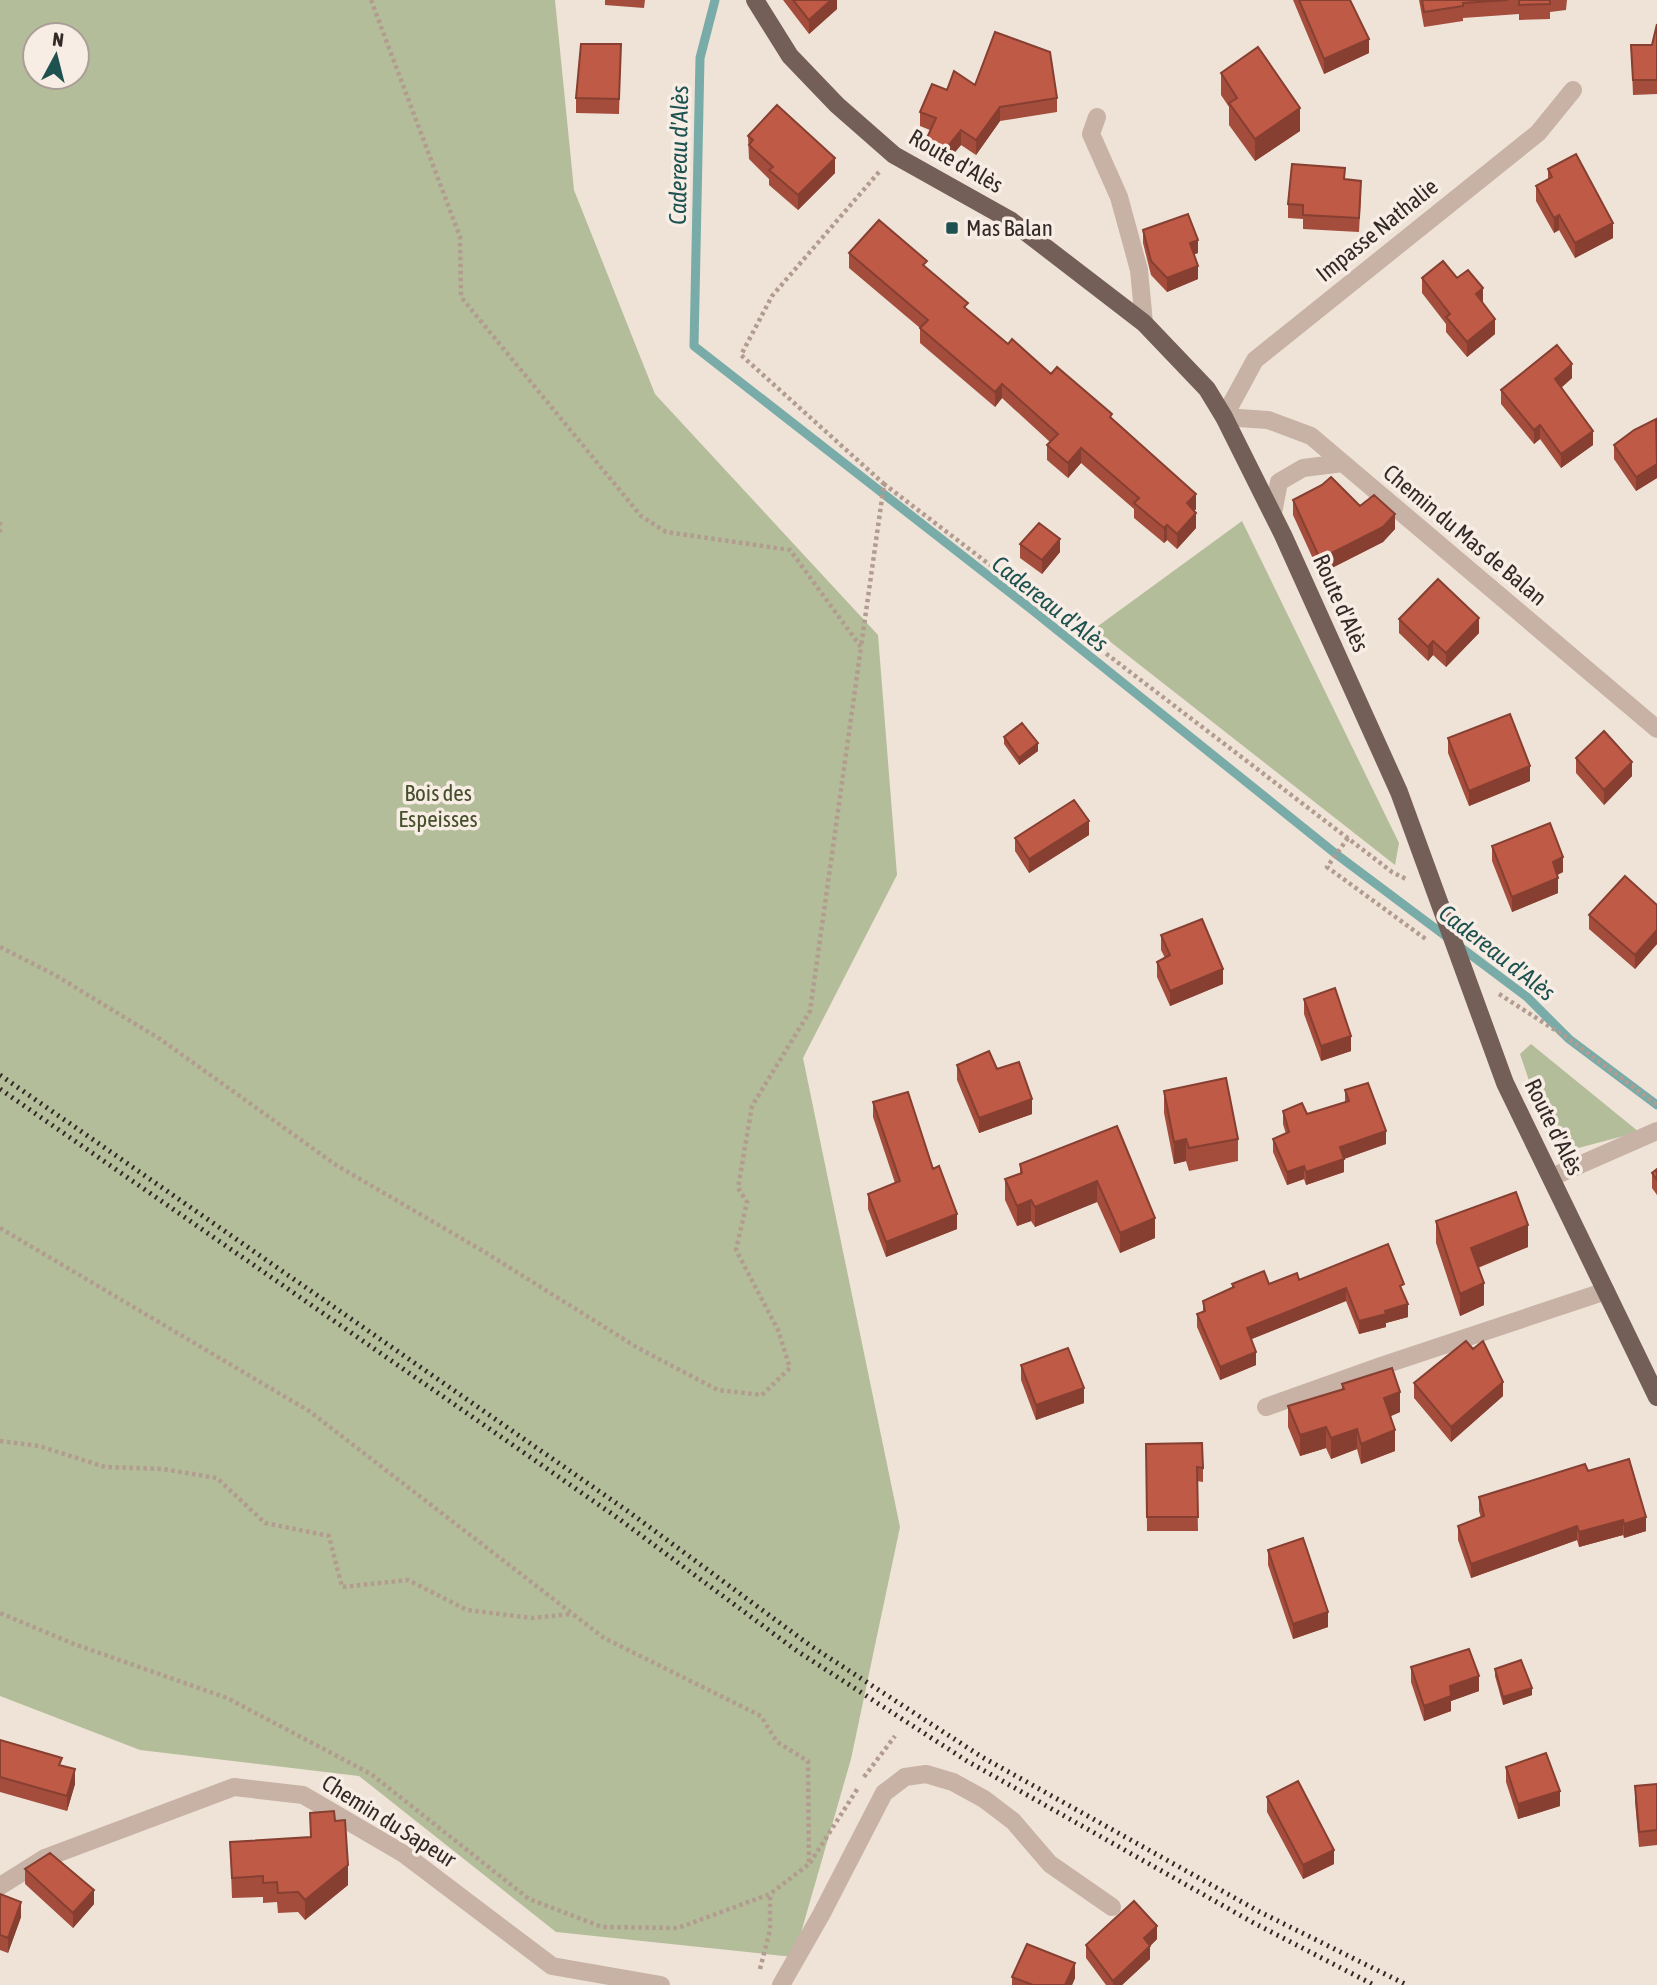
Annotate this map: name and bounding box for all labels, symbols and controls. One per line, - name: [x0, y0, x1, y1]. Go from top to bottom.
- north arrow: [21, 21, 91, 91]
- text: N: [51, 28, 65, 51]
- water label: Cadereau d'Alès: [664, 85, 693, 225]
- street label: Route d'Alès: [905, 124, 1007, 198]
- street label: Impasse Nathalie: [1311, 173, 1443, 287]
- place label: Mas Balan: [966, 215, 1053, 241]
- marker: Mas Balan: [944, 220, 960, 236]
- street label: Chemin du Mas de Balan: [1378, 459, 1552, 611]
- water label: Cadereau d'Alès: [987, 550, 1114, 657]
- street label: Route d'Alès: [1308, 550, 1374, 656]
- park label: Bois des Espeisses: [398, 780, 478, 832]
- water label: Cadereau d'Alès: [1434, 899, 1561, 1006]
- street label: Route d'Alès: [1520, 1075, 1588, 1179]
- street label: Chemin du Sapeur: [317, 1769, 462, 1873]

